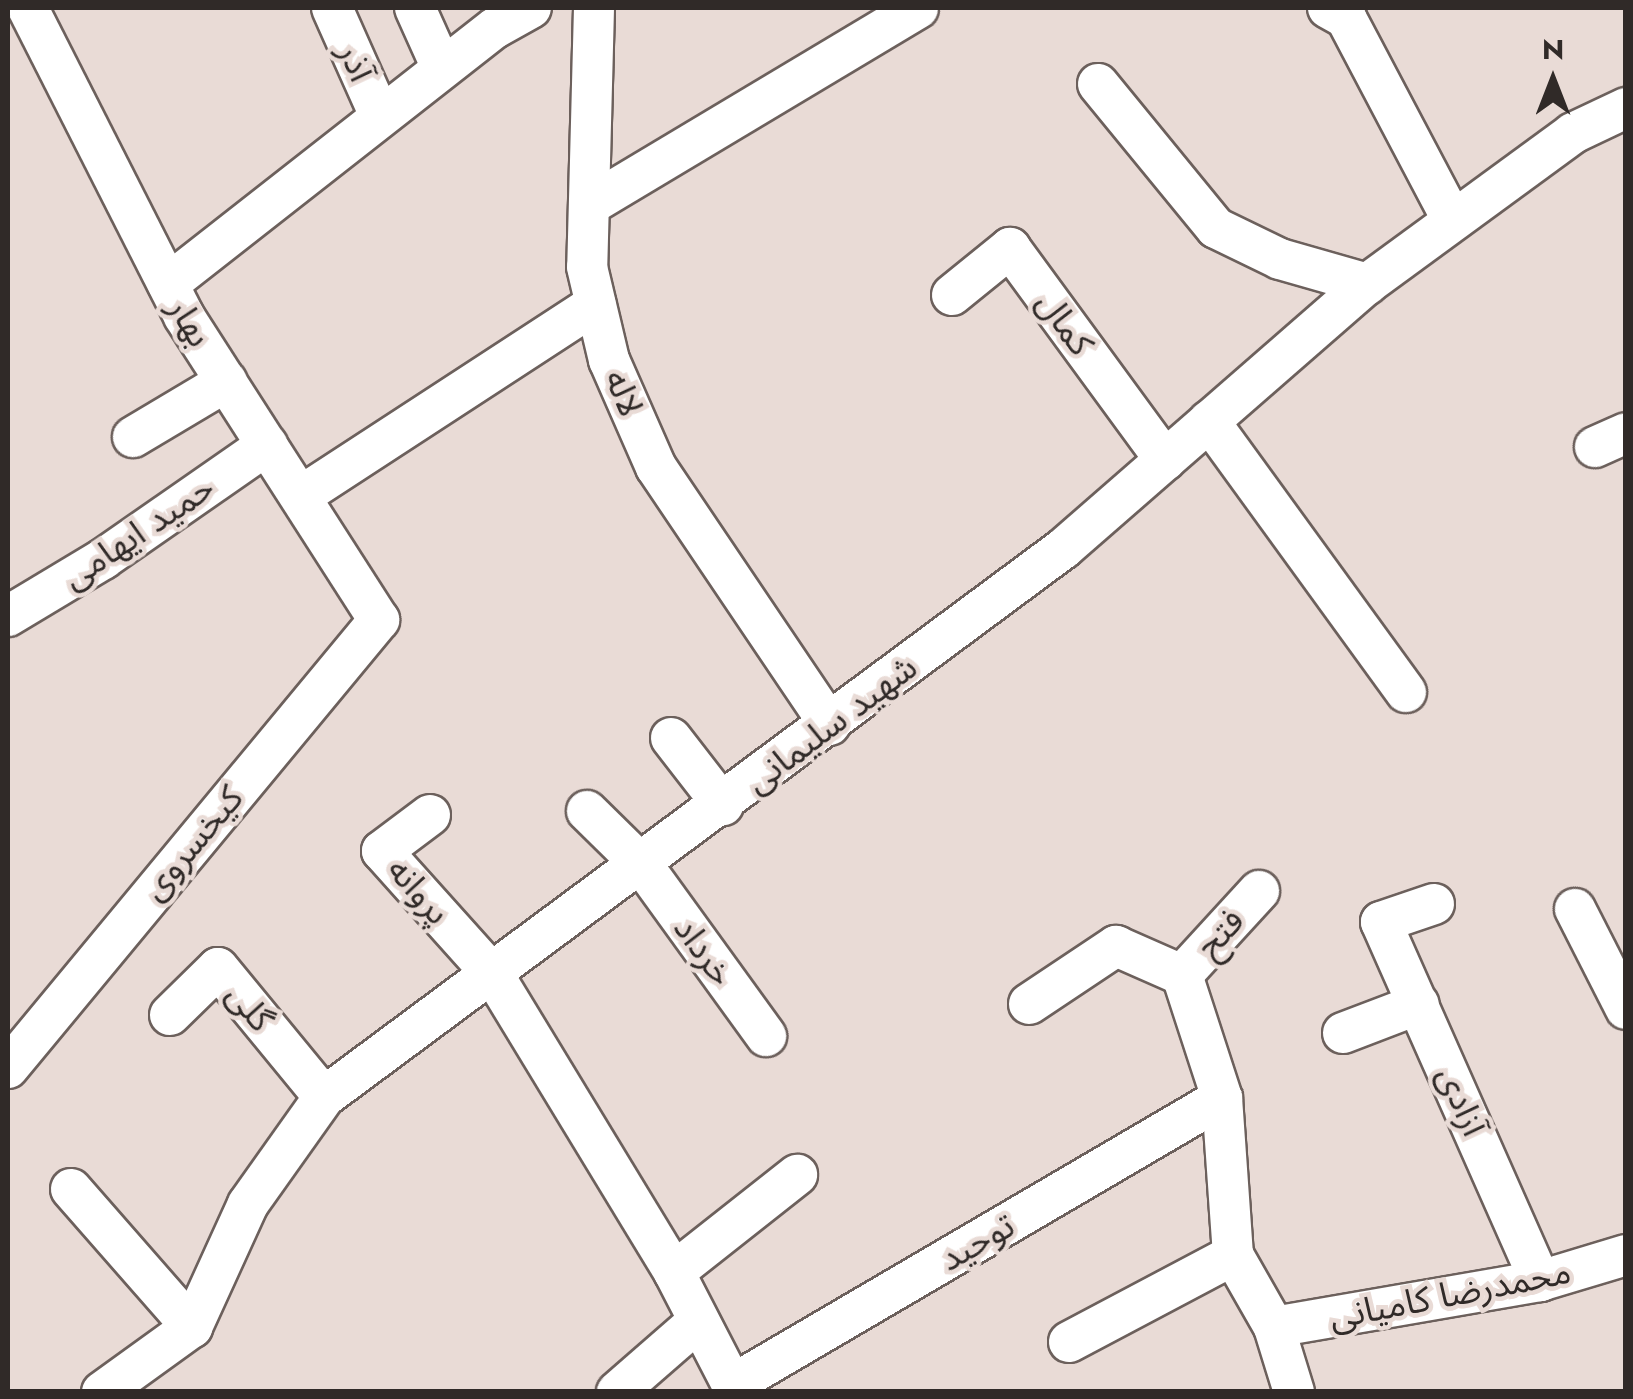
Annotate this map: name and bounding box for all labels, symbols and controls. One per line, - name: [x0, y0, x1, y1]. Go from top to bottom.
- text: N: [1542, 29, 1564, 70]
- north arrow: [1503, 30, 1603, 130]
- street label: آذر: [329, 36, 383, 88]
- street label: کمال: [1028, 283, 1102, 363]
- street label: بهار: [159, 290, 221, 354]
- street label: لاله: [596, 363, 652, 423]
- street label: حمید ایهامی: [54, 466, 222, 598]
- street label: شهید سلیمانی: [737, 646, 925, 802]
- street label: کیخسروی: [132, 778, 252, 908]
- street label: پروانه: [379, 849, 459, 933]
- street label: فتح: [1187, 900, 1253, 966]
- street label: خرداد: [665, 908, 743, 994]
- street label: گلی: [218, 974, 282, 1040]
- street label: آزادی: [1428, 1060, 1496, 1142]
- street label: توحید: [932, 1204, 1022, 1280]
- street label: محمدرضا کامیانی: [1326, 1250, 1574, 1338]

